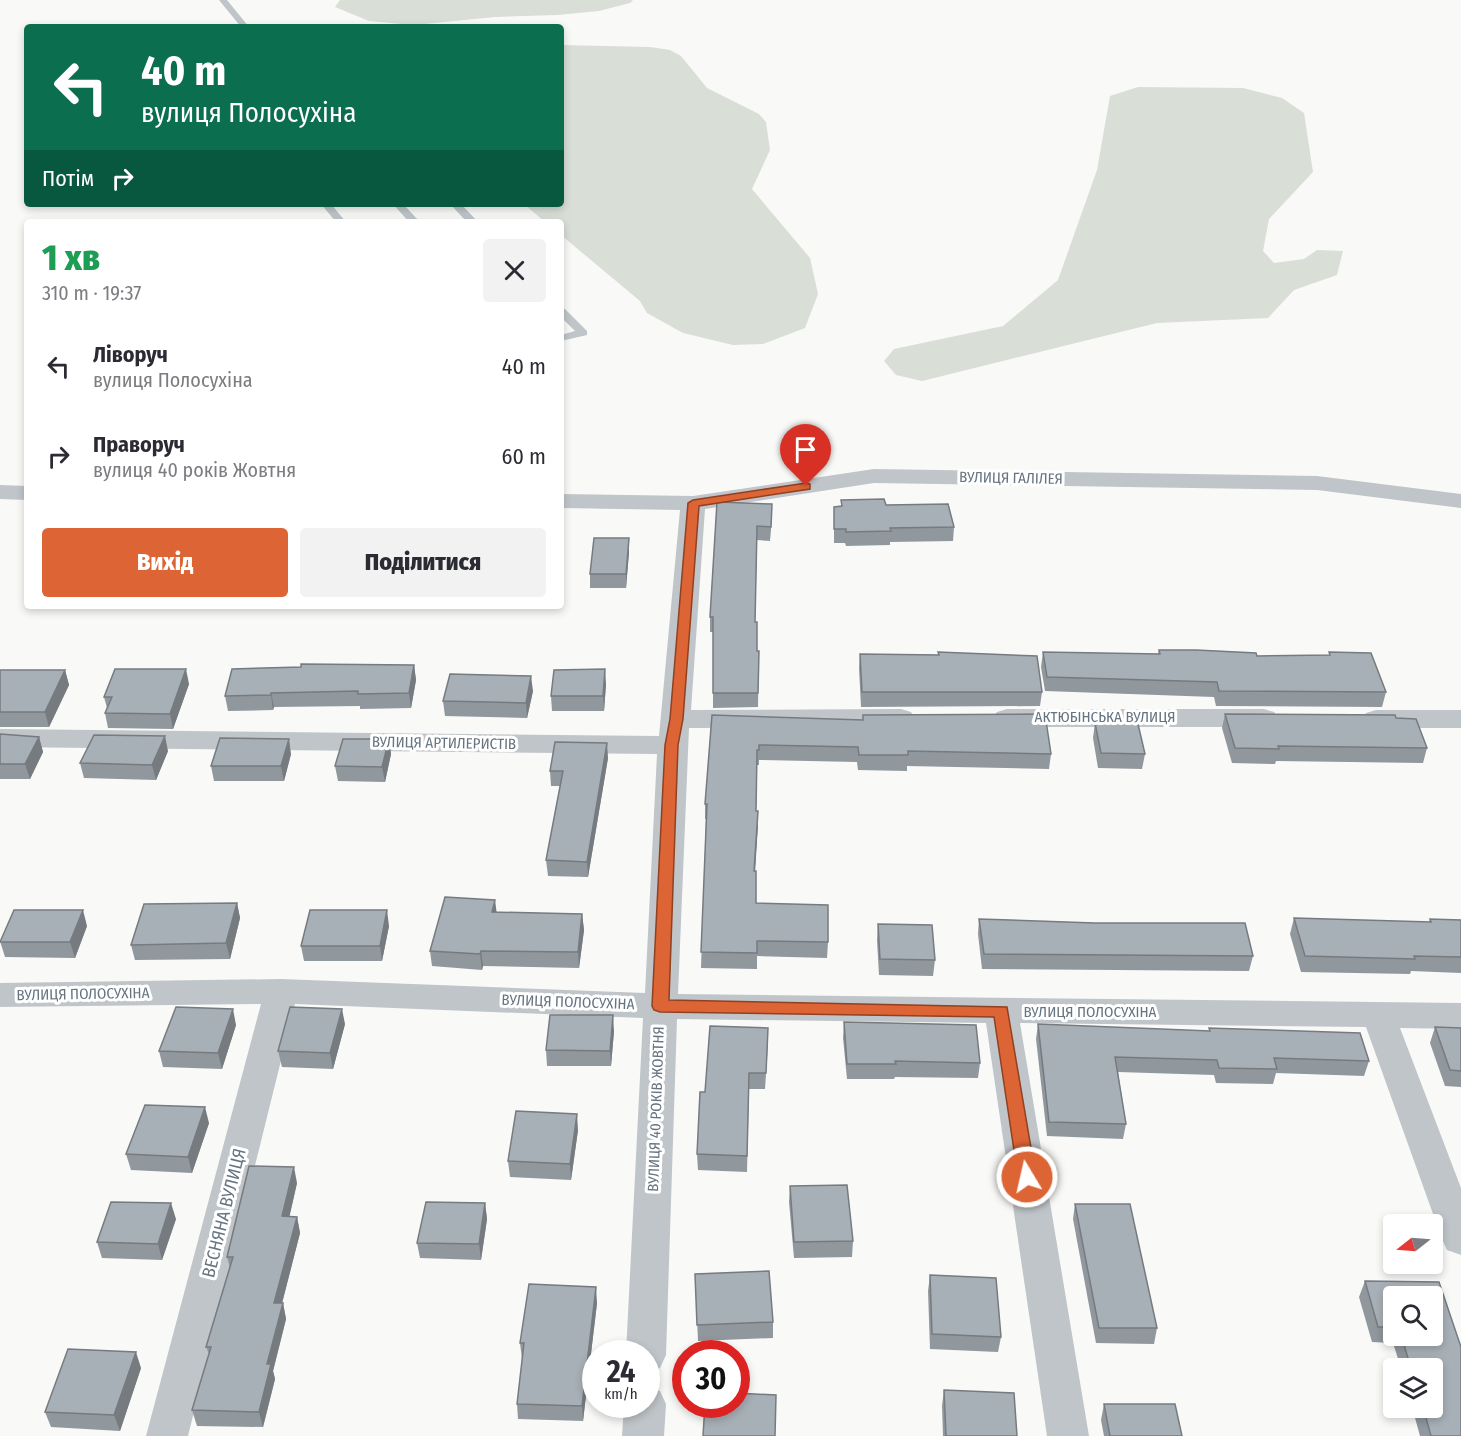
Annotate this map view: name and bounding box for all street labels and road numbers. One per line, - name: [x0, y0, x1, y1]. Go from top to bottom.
- street label: ВУЛИЦЯ ГАЛІЛЕЯ: [959, 468, 1063, 488]
- street label: АКТЮБІНСЬКА ВУЛИЦЯ: [1035, 708, 1175, 726]
- street label: ВУЛИЦЯ АРТИЛЕРИСТІВ: [372, 733, 516, 753]
- street label: ВУЛИЦЯ ПОЛОСУХІНА: [16, 984, 150, 1004]
- street label: ВУЛИЦЯ ПОЛОСУХІНА: [501, 991, 635, 1013]
- street label: ВУЛИЦЯ ПОЛОСУХІНА: [1024, 1003, 1157, 1021]
- street label: ВУЛИЦЯ 40 РОКІВ ЖОВТНЯ: [644, 1026, 668, 1192]
- street label: ВЕСНЯНА ВУЛИЦЯ: [197, 1146, 251, 1280]

